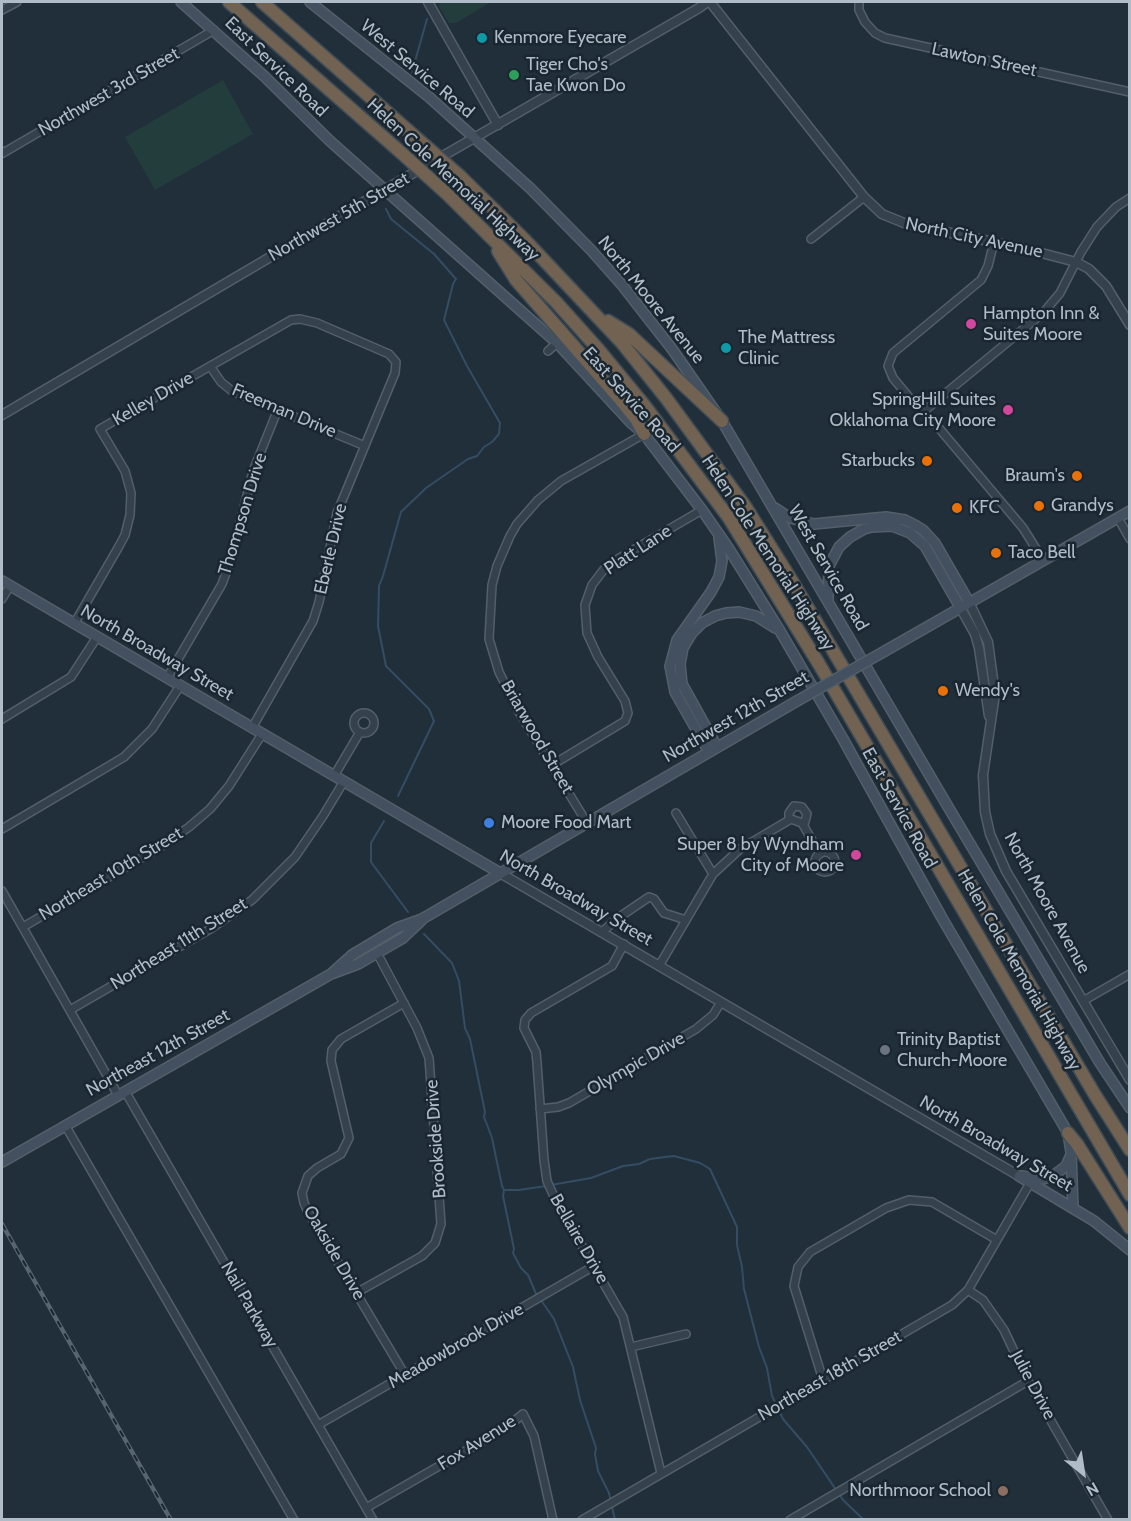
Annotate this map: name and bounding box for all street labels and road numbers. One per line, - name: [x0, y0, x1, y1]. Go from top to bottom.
- street label: East Service Road: [220, 12, 332, 122]
- street label: West Service Road: [356, 15, 478, 123]
- street label: Lawton Street: [930, 38, 1038, 82]
- street label: Northwest 3rd Street: [35, 43, 183, 141]
- street label: Helen Cole Memorial Highway: [362, 94, 544, 266]
- street label: Northwest 5th Street: [265, 168, 413, 266]
- street label: North City Avenue: [903, 213, 1045, 263]
- street label: North Moore Avenue: [593, 232, 709, 368]
- street label: East Service Road: [578, 343, 684, 457]
- street label: Kelley Drive: [109, 367, 197, 431]
- street label: Freeman Drive: [229, 379, 339, 443]
- street label: Thompson Drive: [214, 450, 272, 578]
- street label: Helen Cole Memorial Highway: [697, 451, 839, 655]
- street label: Eberle Drive: [310, 501, 352, 597]
- street label: West Service Road: [783, 501, 873, 635]
- street label: Platt Lane: [600, 520, 676, 580]
- street label: North Broadway Street: [77, 600, 237, 706]
- street label: Northwest 12th Street: [659, 666, 813, 768]
- street label: Briarwood Street: [496, 676, 578, 798]
- street label: East Service Road: [857, 744, 941, 872]
- street label: Northeast 10th Street: [35, 823, 187, 925]
- street label: North Moore Avenue: [999, 829, 1095, 977]
- street label: North Broadway Street: [496, 845, 656, 951]
- street label: Helen Cole Memorial Highway: [953, 866, 1085, 1074]
- street label: Northeast 11th Street: [107, 893, 251, 995]
- street label: Northeast 12th Street: [82, 1005, 234, 1101]
- street label: Olympic Drive: [583, 1027, 689, 1101]
- street label: Brookside Drive: [421, 1079, 451, 1199]
- street label: North Broadway Street: [916, 1091, 1076, 1197]
- street label: Bellaire Drive: [545, 1190, 613, 1288]
- street label: Oakside Drive: [298, 1202, 370, 1304]
- street label: Nail Parkway: [216, 1258, 282, 1352]
- street label: Meadowbrook Drive: [384, 1298, 528, 1394]
- street label: Northeast 18th Street: [754, 1326, 906, 1426]
- street label: Julie Drive: [1006, 1347, 1060, 1423]
- street label: Fox Avenue: [434, 1411, 520, 1475]

